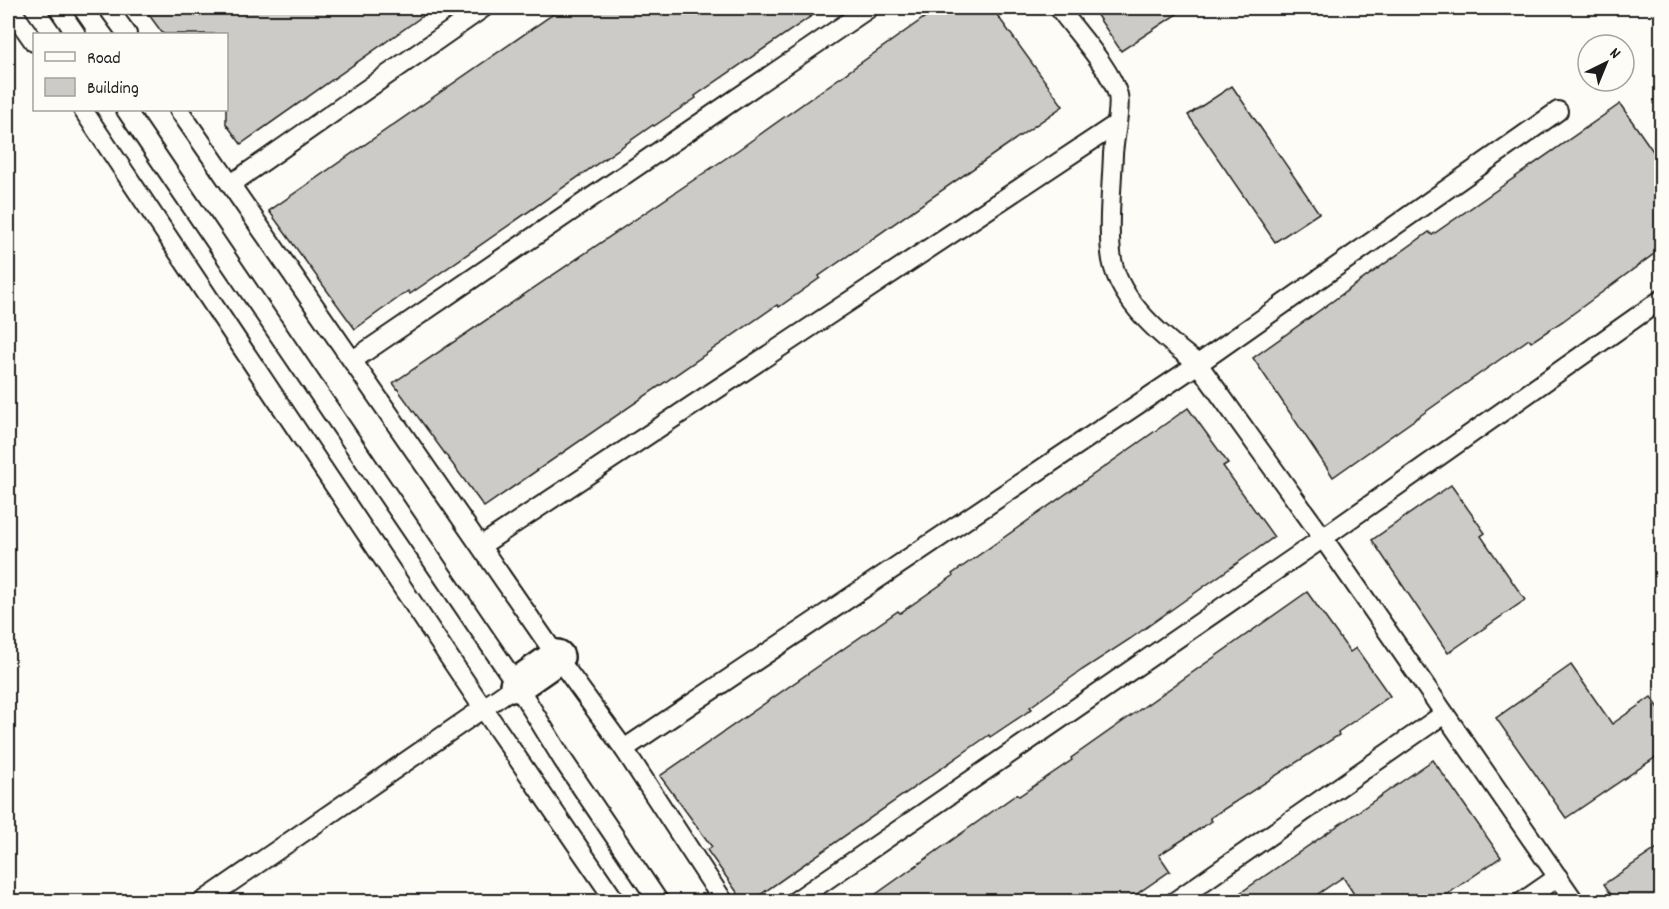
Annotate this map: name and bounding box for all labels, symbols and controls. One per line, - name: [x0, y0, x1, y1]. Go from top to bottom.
- legend: [33, 33, 228, 111]
- north arrow: [1576, 33, 1636, 93]
- text: N: [1604, 43, 1625, 65]
- text: Road: [87, 47, 121, 72]
- text: Building: [87, 77, 139, 102]

